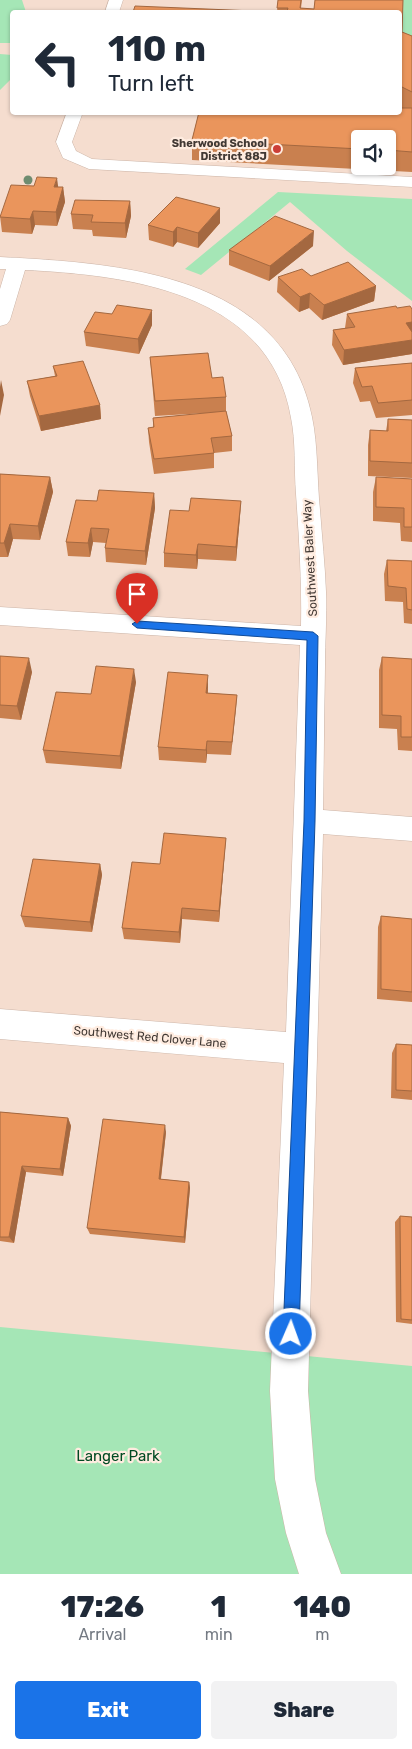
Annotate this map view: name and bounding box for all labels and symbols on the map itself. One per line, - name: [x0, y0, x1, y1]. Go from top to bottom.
- place label: Sherwood School District 88J: [172, 137, 267, 163]
- marker: Sherwood School District 88J: [271, 143, 283, 155]
- street label: Southwest Baler Way: [300, 499, 320, 617]
- pin: [116, 573, 158, 624]
- street label: Southwest Red Clover Lane: [73, 1023, 227, 1051]
- position arrow: [264, 1307, 316, 1359]
- park label: Langer Park: [76, 1447, 160, 1465]

